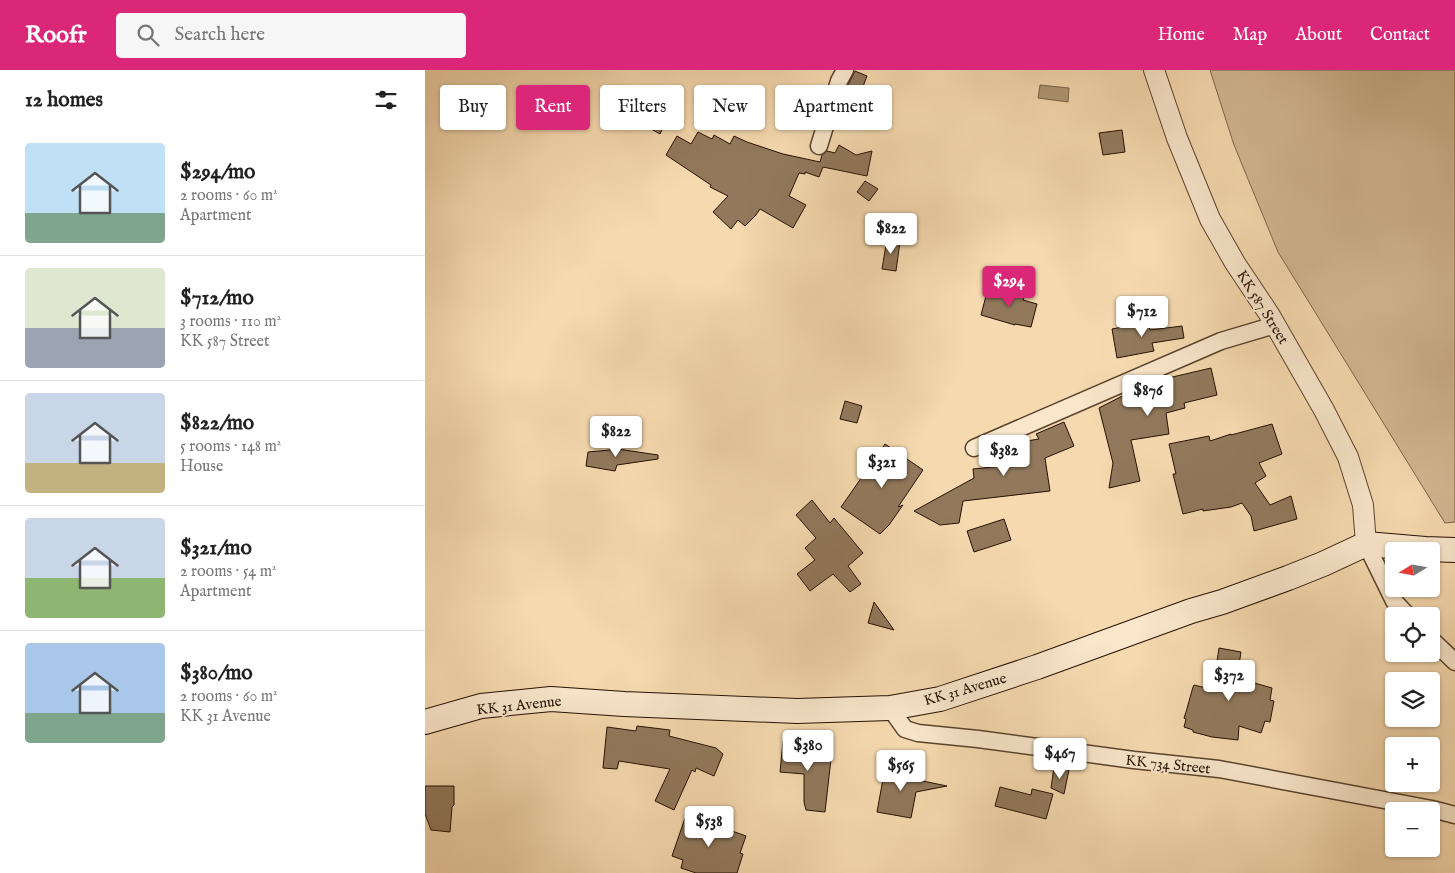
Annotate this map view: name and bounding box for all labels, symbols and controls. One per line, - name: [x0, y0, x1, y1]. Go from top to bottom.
- search box: [116, 13, 466, 58]
- text: Roofr: [25, 20, 86, 51]
- icon: search: [134, 21, 162, 49]
- text: Search here: [174, 23, 265, 47]
- text: Home: [1158, 24, 1205, 47]
- text: Map: [1233, 24, 1267, 47]
- text: About: [1295, 24, 1342, 47]
- text: Contact: [1370, 24, 1430, 47]
- chip: Buy: [440, 85, 506, 130]
- chip: Rent: [516, 85, 590, 130]
- chip: Filters: [600, 85, 684, 130]
- chip: New: [694, 85, 765, 130]
- chip: Apartment: [775, 85, 892, 130]
- icon: filters: [372, 86, 400, 114]
- text: 12 homes: [25, 87, 103, 114]
- text: $294/mo: [180, 159, 255, 186]
- icon: home: [65, 163, 125, 223]
- text: 2 rooms · 60 m²: [180, 186, 278, 206]
- text: Apartment: [180, 206, 251, 226]
- pin: $822: [861, 212, 921, 255]
- text: $822: [876, 219, 906, 239]
- pin: $294: [979, 266, 1039, 308]
- street label: KK 587 Street: [1232, 267, 1293, 348]
- text: $294: [993, 272, 1025, 292]
- text: $712/mo: [180, 285, 254, 312]
- icon: home: [65, 288, 125, 348]
- pin: $712: [1112, 296, 1172, 338]
- text: $712: [1127, 302, 1157, 322]
- text: 3 rooms · 110 m²: [180, 312, 281, 332]
- text: KK 587 Street: [180, 332, 269, 352]
- pin: $876: [1118, 374, 1178, 417]
- text: $876: [1133, 381, 1163, 401]
- text: $822/mo: [180, 410, 254, 437]
- icon: home: [65, 413, 125, 473]
- pin: $822: [586, 416, 646, 458]
- text: $822: [601, 422, 631, 442]
- pin: $382: [974, 434, 1034, 477]
- text: 5 rooms · 148 m²: [180, 437, 281, 457]
- text: $382: [990, 441, 1018, 461]
- pin: $321: [852, 446, 912, 489]
- text: $321: [868, 453, 896, 473]
- text: House: [180, 457, 223, 477]
- text: $321/mo: [180, 535, 252, 562]
- icon: home: [65, 538, 125, 598]
- north arrow: [1385, 542, 1440, 598]
- map controls: [1385, 542, 1440, 857]
- text: 2 rooms · 54 m²: [180, 562, 277, 582]
- text: Apartment: [180, 582, 251, 602]
- button: locate: [1385, 607, 1440, 662]
- text: $380/mo: [180, 660, 253, 687]
- pin: $372: [1199, 660, 1259, 702]
- icon: home: [65, 663, 125, 723]
- text: $372: [1214, 666, 1244, 686]
- street label: KK 31 Avenue: [922, 669, 1009, 710]
- button: layers: [1385, 672, 1440, 727]
- text: 2 rooms · 60 m²: [180, 687, 278, 707]
- street label: KK 31 Avenue: [476, 692, 563, 719]
- text: KK 31 Avenue: [180, 707, 271, 727]
- pin: $380: [778, 730, 838, 772]
- text: $380: [794, 736, 822, 756]
- button: +: [1385, 737, 1440, 792]
- pin: $467: [1030, 738, 1090, 780]
- text: $467: [1045, 744, 1075, 764]
- pin: $565: [871, 750, 931, 792]
- street label: KK 734 Street: [1124, 751, 1211, 778]
- text: $565: [887, 756, 915, 776]
- button: −: [1385, 802, 1440, 857]
- pin: $538: [679, 806, 739, 848]
- text: $538: [696, 812, 722, 832]

